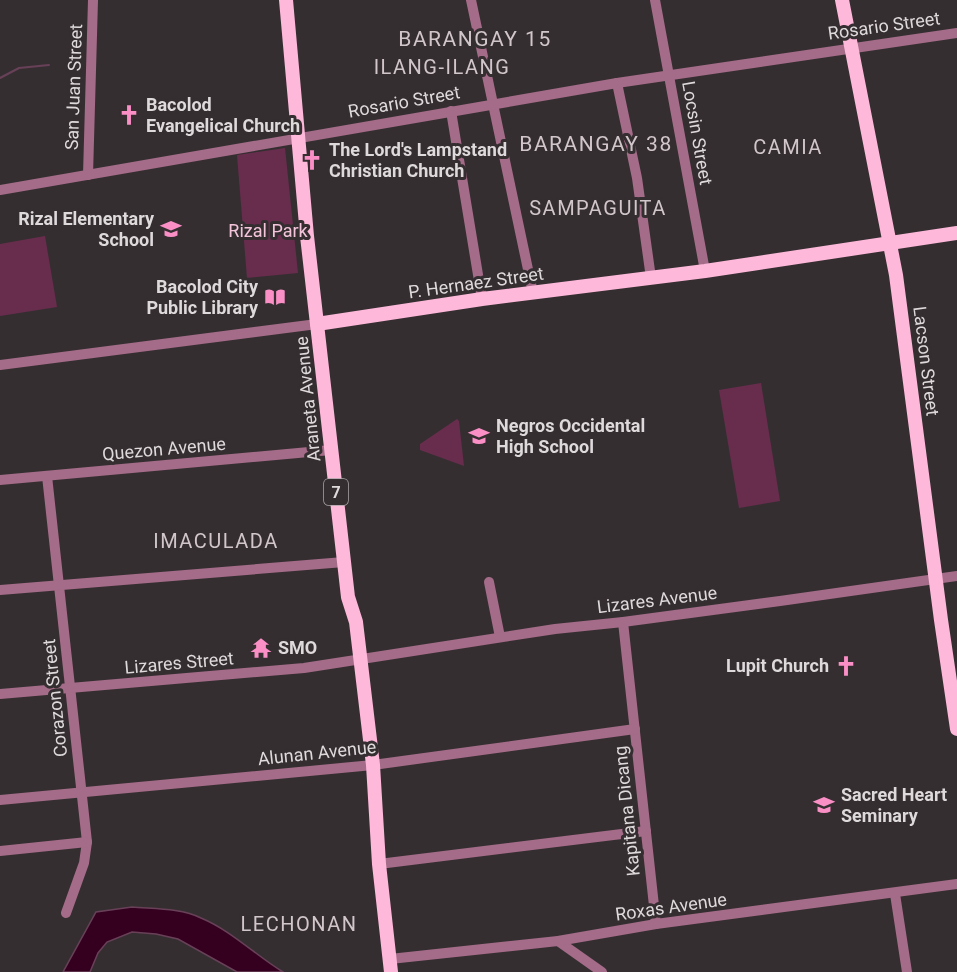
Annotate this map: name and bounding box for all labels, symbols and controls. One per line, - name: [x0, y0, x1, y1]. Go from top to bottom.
- street label: Rosario Street: [826, 7, 942, 44]
- street label: San Juan Street: [61, 23, 86, 151]
- district label: BARANGAY 15: [398, 27, 552, 51]
- district label: ILANG-ILANG: [374, 55, 510, 79]
- street label: Locsin Street: [678, 79, 717, 187]
- street label: Rosario Street: [346, 81, 462, 122]
- place label: Bacolod Evangelical Church: [146, 94, 300, 136]
- church icon: Bacolod Evangelical Church: [117, 103, 141, 127]
- district label: BARANGAY 38: [519, 132, 673, 156]
- district label: CAMIA: [753, 135, 823, 159]
- place label: The Lord's Lampstand Christian Church: [329, 139, 507, 181]
- church icon: The Lord's Lampstand Christian Church: [300, 148, 324, 172]
- district label: SAMPAGUITA: [529, 196, 667, 220]
- place label: Rizal Elementary School: [18, 208, 155, 250]
- school or university icon: Rizal Elementary School: [159, 217, 183, 241]
- park label: Rizal Park: [228, 220, 309, 241]
- street label: P. Hernaez Street: [407, 263, 545, 302]
- place label: Bacolod City Public Library: [146, 276, 259, 318]
- library icon: Bacolod City Public Library: [263, 285, 287, 309]
- street label: Lacson Street: [909, 305, 944, 417]
- street label: Araneta Avenue: [290, 335, 325, 463]
- place label: Negros Occidental High School: [496, 415, 645, 457]
- school or university icon: Negros Occidental High School: [467, 424, 491, 448]
- street label: Quezon Avenue: [101, 433, 227, 464]
- road number: 7: [324, 479, 348, 505]
- district label: IMACULADA: [153, 529, 279, 553]
- street label: Lizares Avenue: [596, 582, 718, 617]
- temple icon: SMO: [249, 636, 273, 660]
- place label: SMO: [278, 637, 317, 658]
- street label: Corazon Street: [38, 638, 71, 758]
- street label: Lizares Street: [123, 647, 235, 678]
- church icon: Lupit Church: [834, 654, 858, 678]
- place label: Lupit Church: [726, 655, 829, 676]
- street label: Alunan Avenue: [257, 736, 377, 769]
- street label: Kapitana Dicang: [609, 745, 644, 877]
- place label: Sacred Heart Seminary: [841, 784, 947, 826]
- school or university icon: Sacred Heart Seminary: [812, 793, 836, 817]
- street label: Roxas Avenue: [614, 888, 728, 925]
- district label: LECHONAN: [241, 912, 357, 936]

